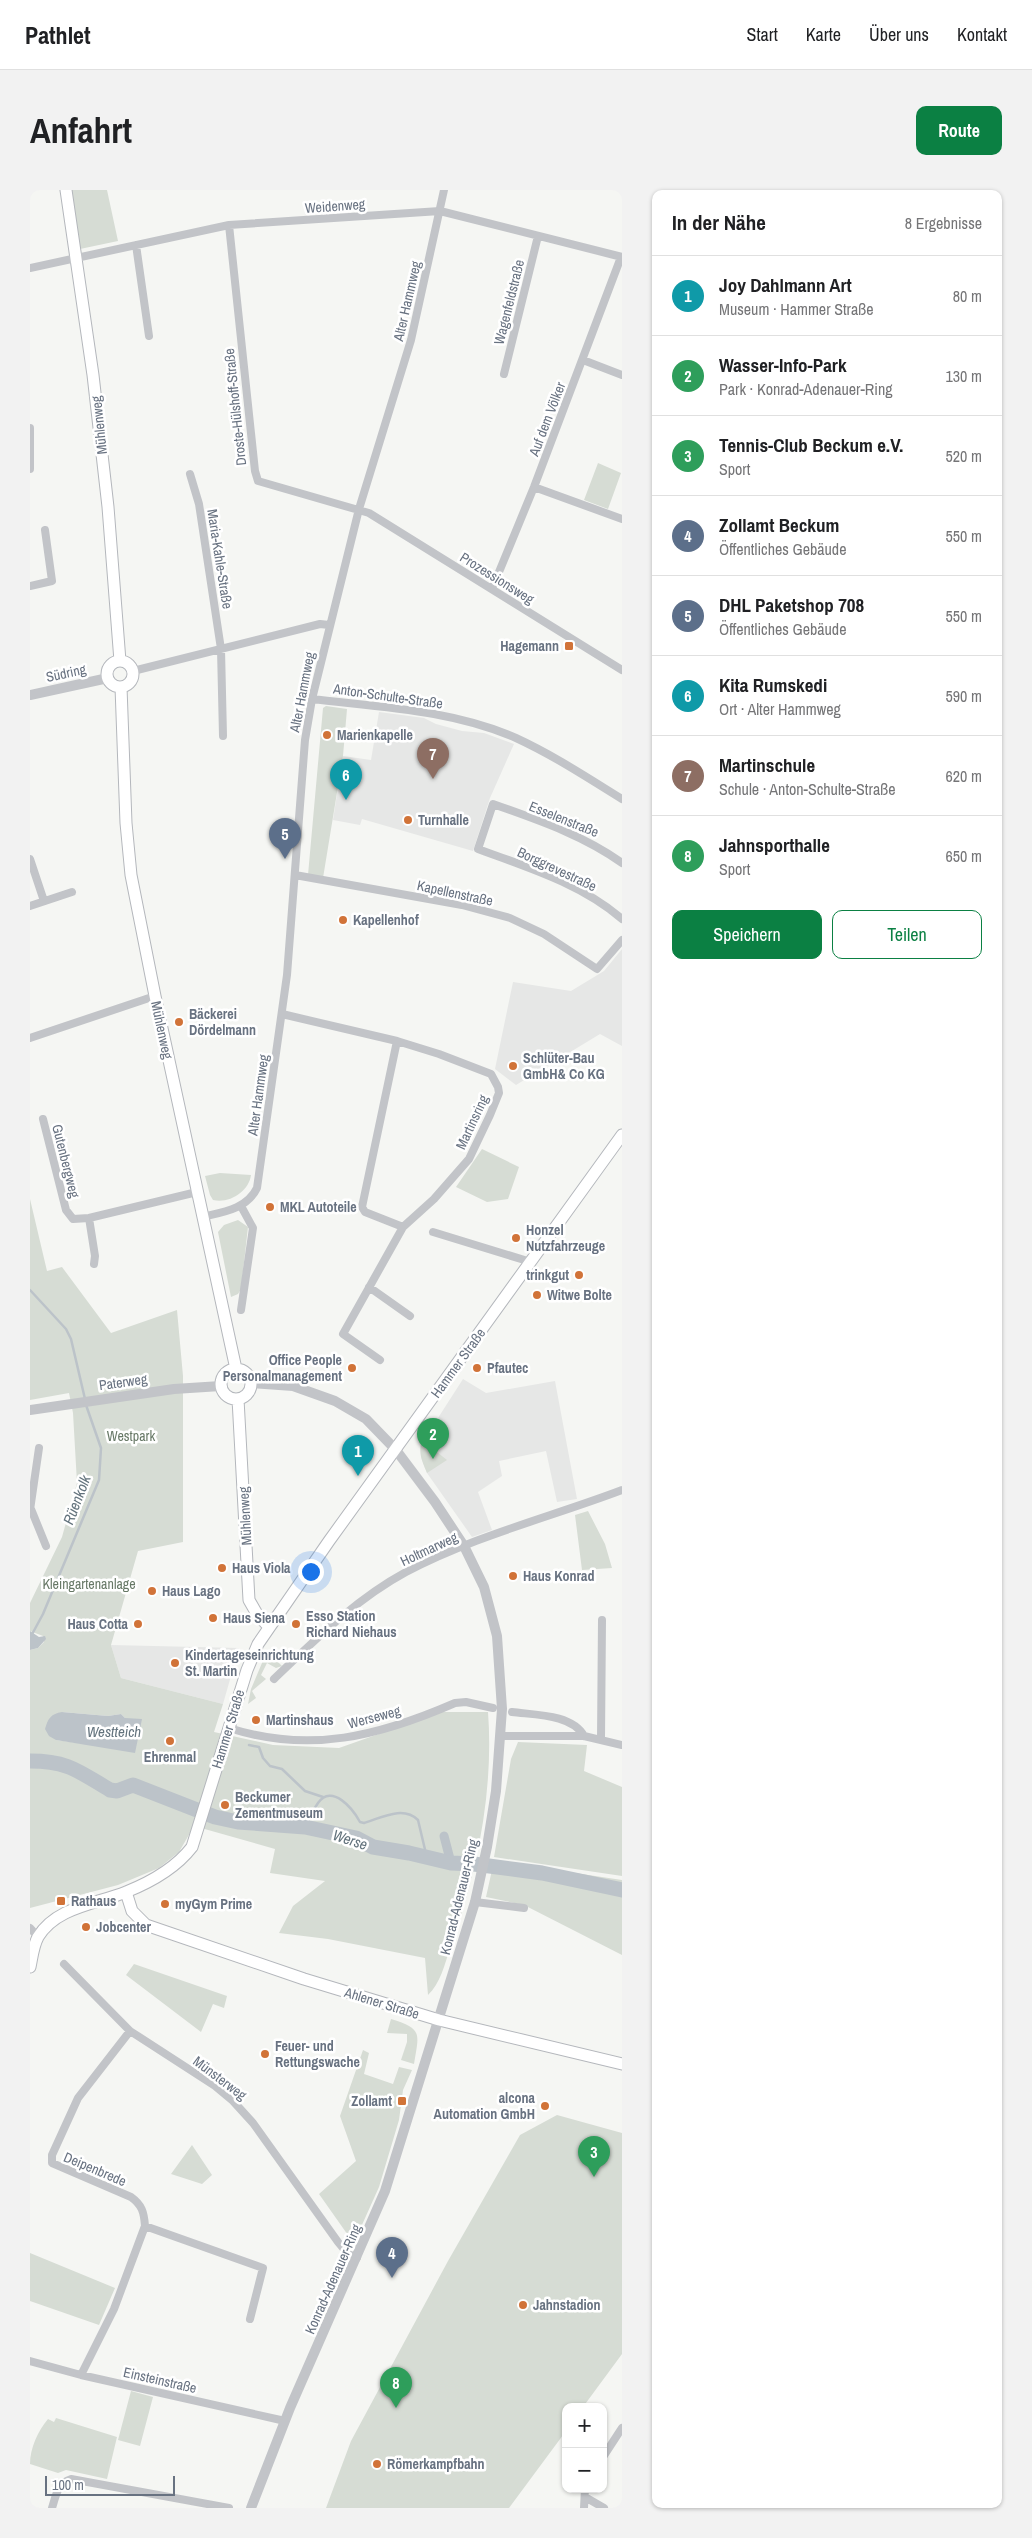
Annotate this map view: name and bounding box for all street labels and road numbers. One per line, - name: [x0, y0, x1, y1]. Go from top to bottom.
- street label: Weidenweg: [304, 195, 366, 217]
- street label: Wagenfeldstraße: [490, 258, 528, 346]
- street label: Alter Hammweg: [389, 259, 425, 344]
- street label: Droste-Hülshoff-Straße: [220, 347, 250, 467]
- street label: Auf dem Völker: [524, 379, 569, 460]
- street label: Mühlenweg: [87, 394, 111, 455]
- street label: Maria-Kahle-Straße: [203, 508, 237, 610]
- street label: Prozessionsweg: [457, 548, 538, 608]
- street label: Alter Hammweg: [285, 650, 319, 735]
- street label: Südring: [44, 660, 88, 686]
- street label: Anton-Schulte-Straße: [331, 679, 444, 713]
- street label: Esselenstraße: [527, 797, 601, 841]
- street label: Borggrevestraße: [514, 843, 600, 895]
- street label: Kapellenstraße: [415, 876, 495, 910]
- street label: Mühlenweg: [147, 999, 177, 1061]
- street label: Alter Hammweg: [243, 1053, 273, 1138]
- street label: Martinsring: [452, 1091, 493, 1152]
- street label: Gutenbergweg: [48, 1122, 84, 1200]
- street label: Hammer Straße: [427, 1325, 489, 1401]
- street label: Paterweg: [98, 1370, 149, 1394]
- street label: Mühlenweg: [234, 1486, 256, 1546]
- street label: Holtmarweg: [397, 1528, 461, 1570]
- street label: Hammer Straße: [207, 1687, 249, 1771]
- street label: Werseweg: [346, 1701, 403, 1733]
- street label: Konrad-Adenauer-Ring: [436, 1837, 482, 1957]
- street label: Ahlener Straße: [341, 1983, 422, 2023]
- street label: Münsterweg: [190, 2052, 251, 2104]
- street label: Deipenbrede: [61, 2148, 129, 2190]
- street label: Konrad-Adenauer-Ring: [301, 2221, 366, 2337]
- street label: Einsteinstraße: [122, 2363, 198, 2397]

